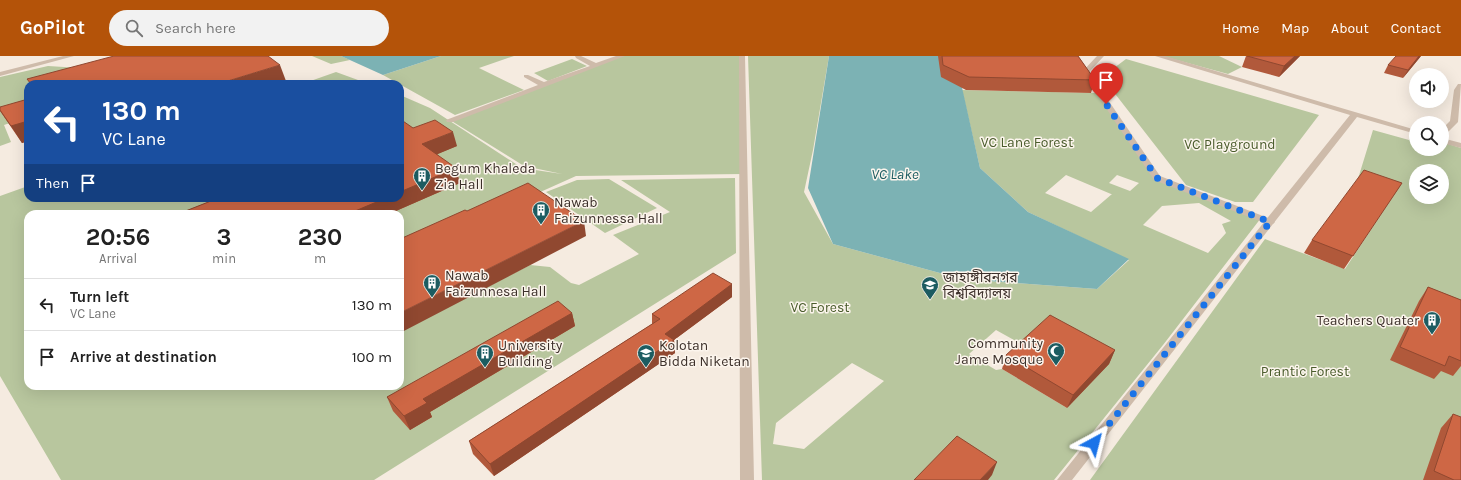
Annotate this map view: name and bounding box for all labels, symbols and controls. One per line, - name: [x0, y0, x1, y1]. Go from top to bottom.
- search box: [109, 10, 389, 46]
- text: GoPilot: [20, 17, 85, 39]
- icon: search: [123, 17, 145, 39]
- text: Search here: [155, 19, 236, 37]
- text: Home: [1222, 20, 1259, 37]
- text: Map: [1281, 20, 1309, 37]
- text: About: [1331, 20, 1369, 37]
- text: Contact: [1391, 20, 1441, 37]
- pin: [1089, 63, 1123, 104]
- map controls: [1409, 68, 1449, 204]
- button: sound: [1409, 68, 1449, 108]
- icon: arrive: [1095, 69, 1117, 91]
- text: 130 m: [102, 94, 181, 127]
- icon: left: [36, 96, 88, 148]
- button: search: [1409, 116, 1449, 156]
- text: VC Lane: [102, 128, 166, 150]
- park label: VC Lane Forest: [981, 134, 1073, 151]
- park label: VC Playground: [1184, 136, 1276, 153]
- place label: Begum Khaleda Zia Hall: [435, 160, 535, 193]
- button: layers: [1409, 164, 1449, 204]
- water label: VC Lake: [871, 165, 919, 183]
- building icon: Begum Khaleda Zia Hall: [412, 166, 432, 191]
- icon: arrive: [77, 172, 99, 194]
- text: Then: [36, 174, 69, 192]
- place label: Nawab Faizunnessa Hall: [554, 194, 663, 227]
- building icon: Nawab Faizunnessa Hall: [531, 200, 551, 225]
- text: 20:56: [86, 223, 150, 251]
- text: 3: [217, 223, 232, 251]
- text: 230: [298, 223, 342, 251]
- text: Arrival: [99, 251, 137, 266]
- text: min: [212, 251, 236, 266]
- text: m: [314, 251, 326, 266]
- place label: Nawab Faizunnesa Hall: [445, 267, 546, 300]
- place label: জাহাঙ্গীরনগর বিশ্ববিদ্যালয়: [942, 269, 1018, 302]
- building icon: Nawab Faizunnesa Hall: [422, 273, 442, 298]
- school or university icon: জাহাঙ্গীরনগর বিশ্ববিদ্যালয়: [920, 275, 940, 300]
- text: Turn left: [70, 288, 129, 306]
- icon: left: [36, 294, 58, 316]
- text: 130 m: [352, 296, 392, 314]
- park label: VC Forest: [790, 299, 850, 316]
- text: VC Lane: [70, 306, 116, 321]
- building icon: Teachers Quater: [1422, 310, 1442, 335]
- place label: Teachers Quater: [1317, 312, 1420, 329]
- place label: Community Jame Mosque: [955, 335, 1043, 368]
- place label: University Building: [498, 337, 563, 370]
- place label: Kolotan Bidda Niketan: [659, 337, 750, 370]
- mosque icon: Community Jame Mosque: [1046, 341, 1066, 366]
- building icon: University Building: [475, 343, 495, 368]
- school or university icon: Kolotan Bidda Niketan: [636, 343, 656, 368]
- icon: arrive: [36, 346, 58, 368]
- text: Arrive at destination: [70, 348, 217, 366]
- text: 100 m: [352, 348, 392, 366]
- park label: Prantic Forest: [1261, 363, 1349, 380]
- position arrow: [1073, 422, 1115, 464]

